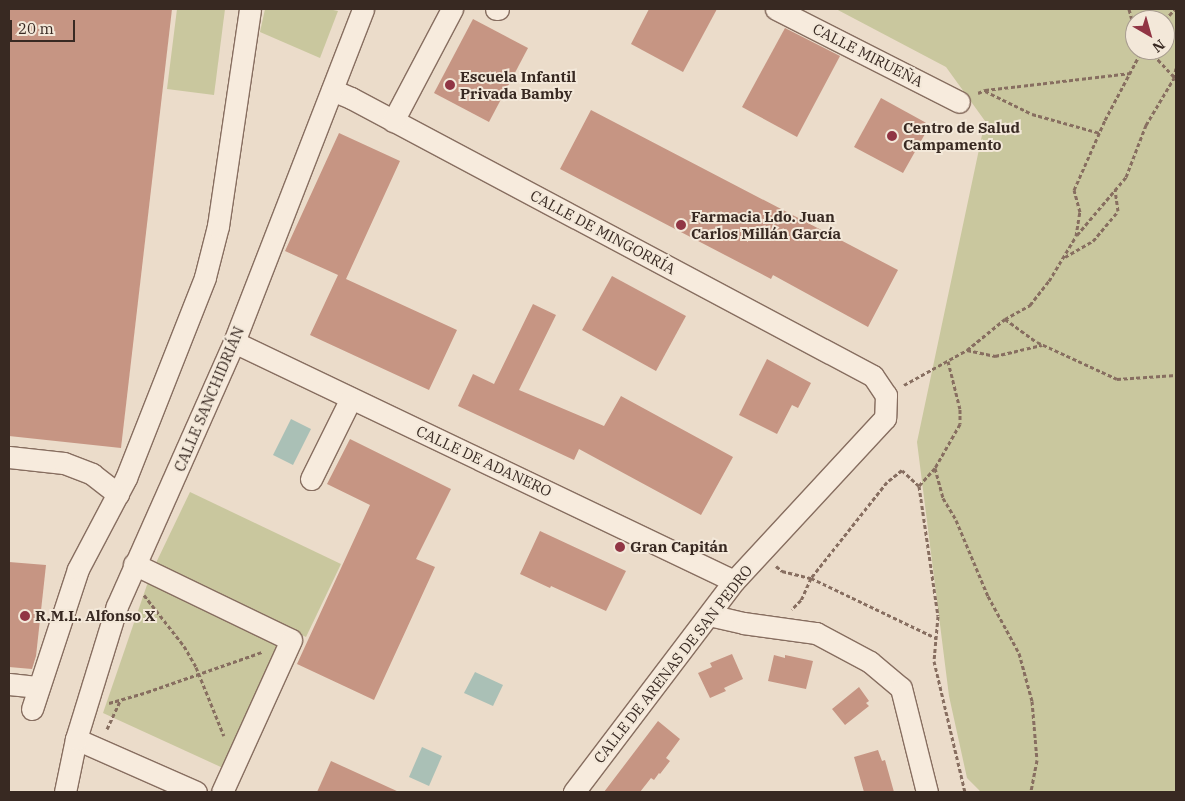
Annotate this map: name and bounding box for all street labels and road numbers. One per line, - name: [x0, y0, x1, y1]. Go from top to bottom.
- street label: CALLE MIRUEÑA: [810, 19, 926, 91]
- street label: CALLE DE MINGORRÍA: [527, 186, 679, 278]
- street label: CALLE SANCHIDRIÁN: [170, 324, 248, 474]
- street label: CALLE DE ADANERO: [414, 422, 554, 500]
- street label: CALLE DE ARENAS DE SAN PEDRO: [590, 561, 756, 767]

